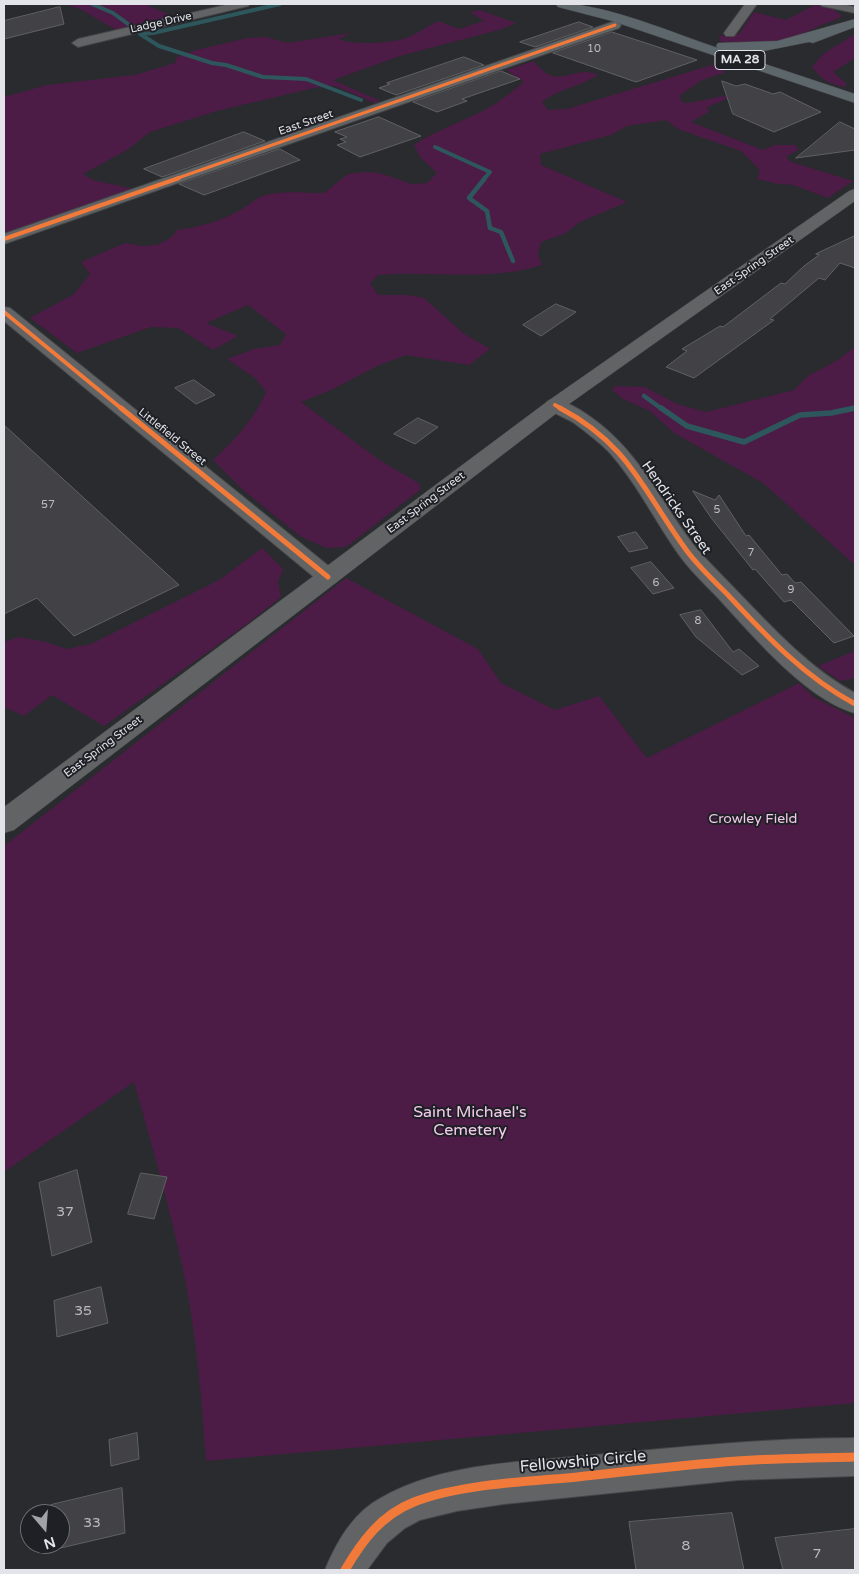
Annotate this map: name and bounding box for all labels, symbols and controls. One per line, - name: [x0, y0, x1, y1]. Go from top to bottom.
- street label: Ladge Drive: [129, 10, 193, 36]
- house number: 10: [587, 42, 601, 56]
- road number: MA 28: [715, 50, 765, 70]
- street label: East Street: [277, 108, 335, 138]
- street label: East Spring Street: [712, 234, 796, 298]
- street label: Littlefield Street: [135, 406, 209, 468]
- street label: Hendricks Street: [638, 458, 714, 558]
- street label: East Spring Street: [385, 469, 467, 537]
- house number: 57: [41, 498, 55, 512]
- house number: 5: [714, 503, 720, 517]
- house number: 7: [748, 546, 754, 560]
- house number: 6: [653, 576, 659, 590]
- house number: 9: [788, 583, 794, 597]
- house number: 8: [695, 614, 701, 628]
- street label: East Spring Street: [62, 713, 144, 781]
- park label: Crowley Field: [709, 811, 797, 827]
- park label: Saint Michael's Cemetery: [413, 1103, 527, 1141]
- house number: 37: [56, 1204, 74, 1220]
- house number: 35: [74, 1303, 92, 1319]
- street label: Fellowship Circle: [519, 1447, 647, 1477]
- north arrow: [20, 1504, 70, 1554]
- house number: 33: [83, 1515, 101, 1531]
- text: N: [42, 1533, 57, 1553]
- house number: 8: [682, 1538, 690, 1554]
- house number: 7: [813, 1546, 821, 1562]

